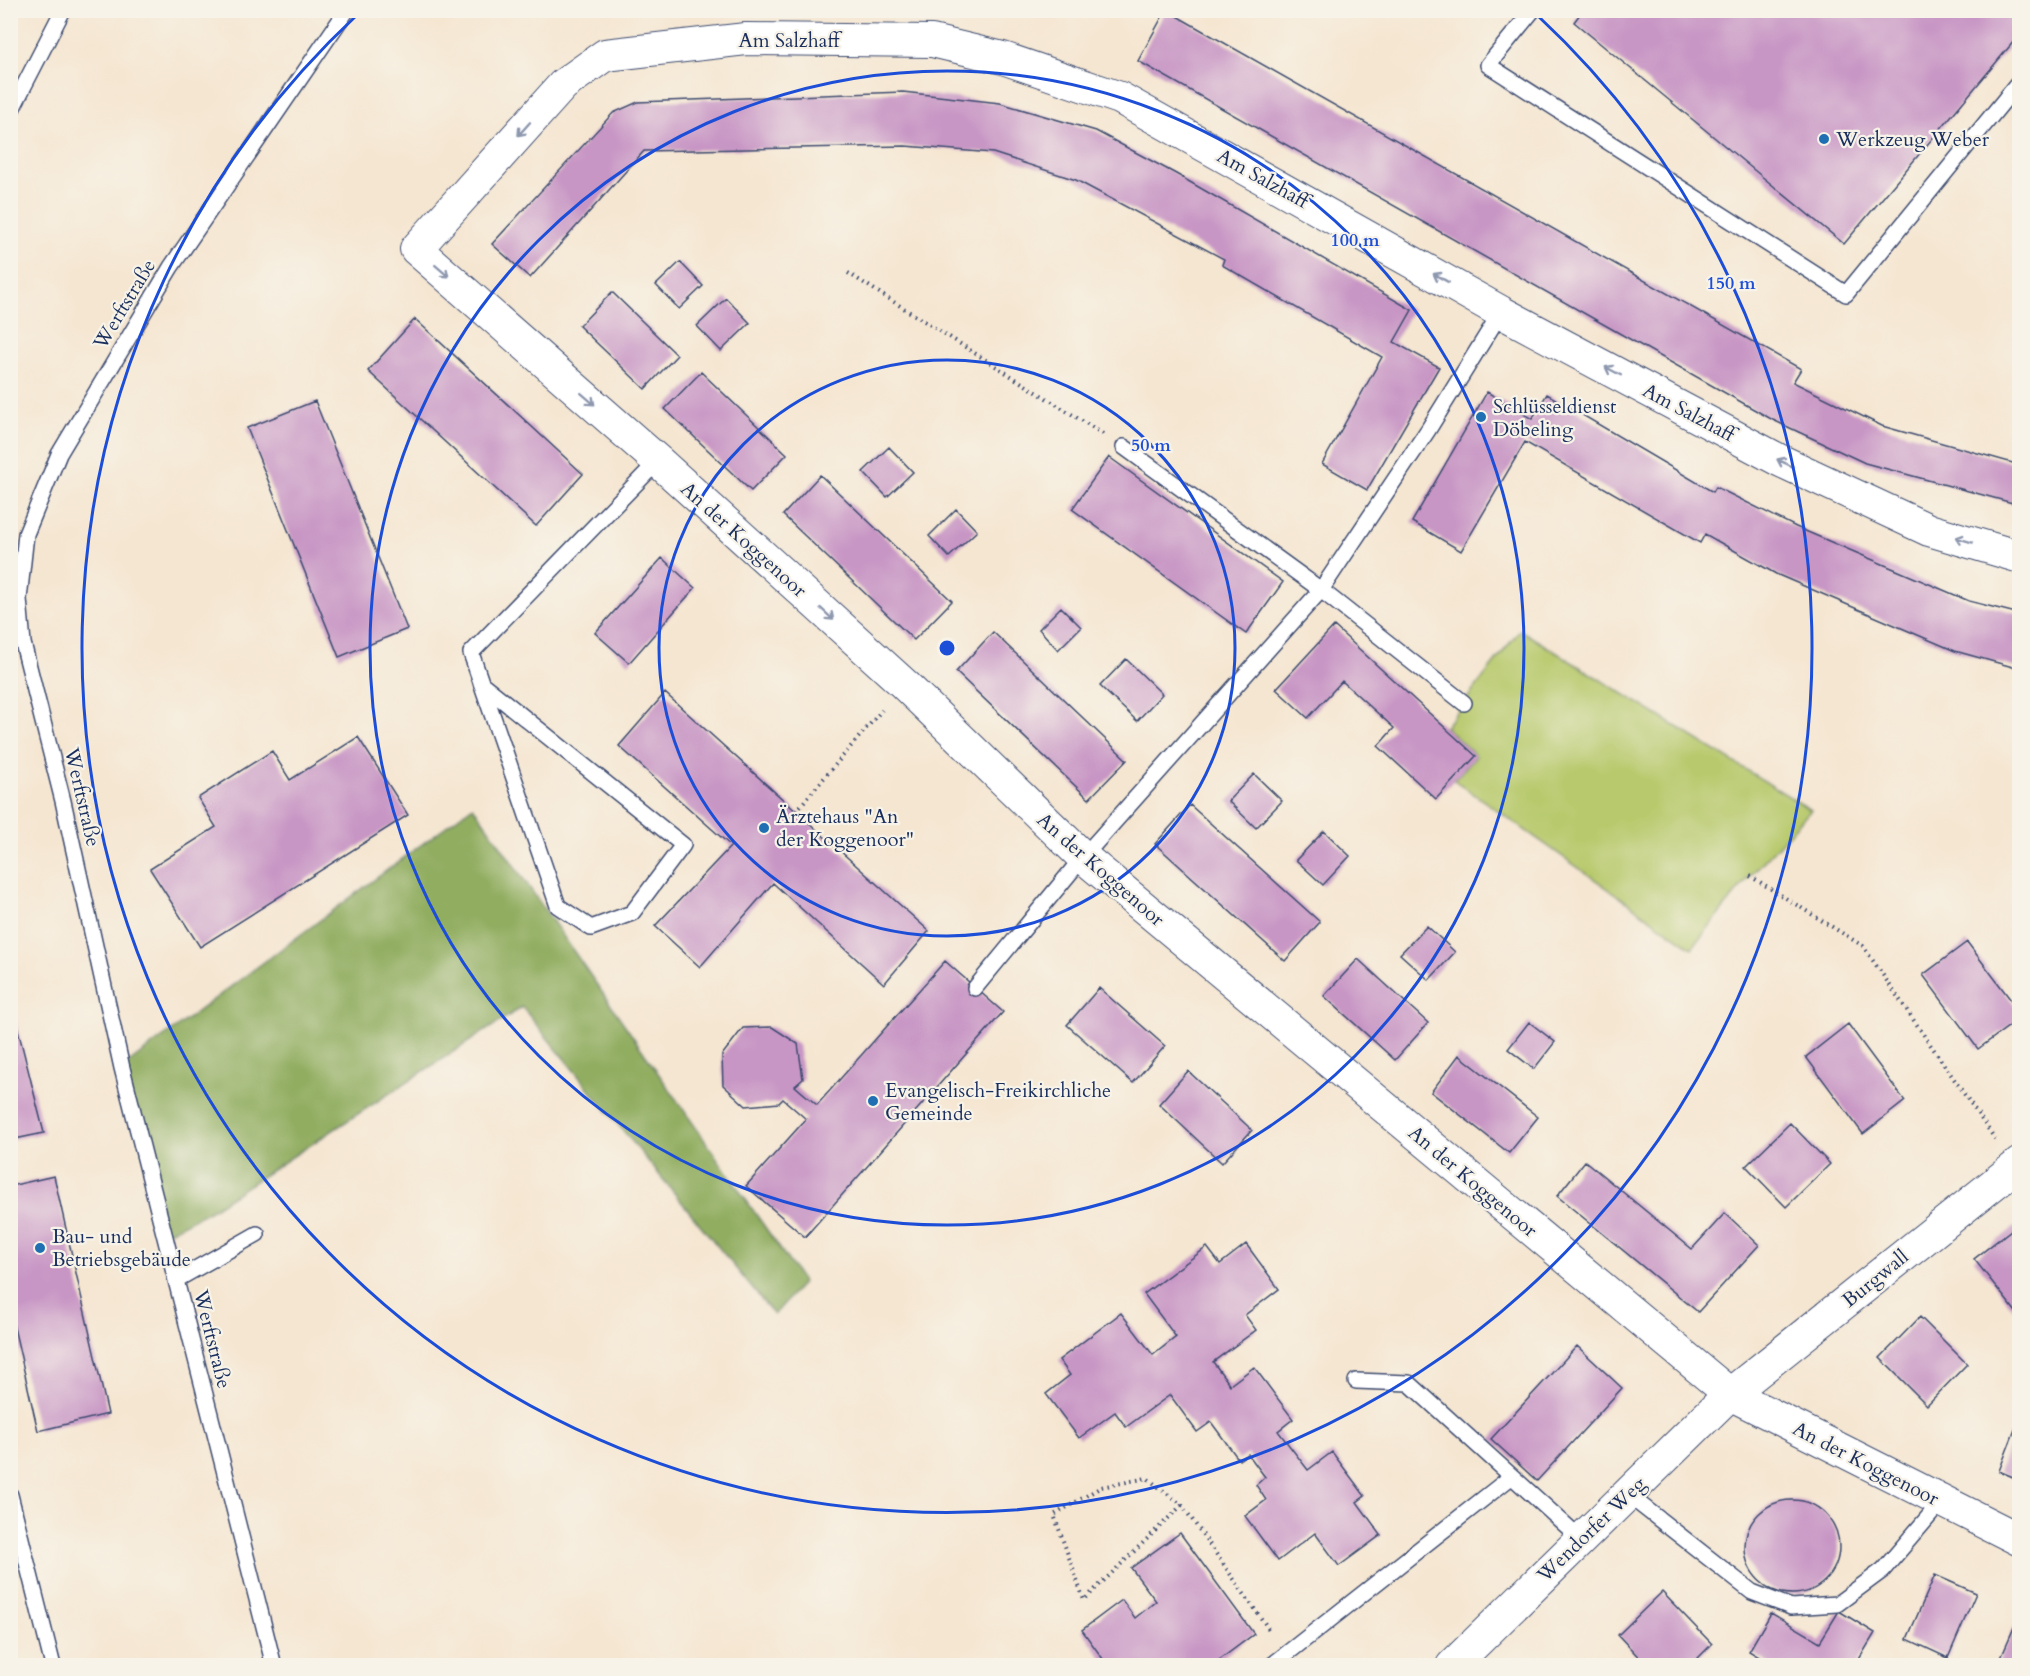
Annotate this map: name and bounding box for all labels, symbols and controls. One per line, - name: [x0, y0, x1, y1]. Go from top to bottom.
- street label: Am Salzhaff: [739, 27, 842, 54]
- one-way arrow: [517, 121, 531, 136]
- place label: Werkzeug Weber: [1835, 126, 1990, 153]
- marker: Werkzeug Weber: [1817, 132, 1831, 146]
- street label: Am Salzhaff: [1212, 142, 1316, 216]
- text: 100 m: [1330, 228, 1380, 253]
- street label: Werftstraße: [86, 254, 162, 355]
- one-way arrow: [434, 264, 449, 278]
- text: 150 m: [1706, 271, 1756, 296]
- one-way arrow: [1433, 272, 1451, 283]
- one-way arrow: [1604, 365, 1622, 376]
- street label: Am Salzhaff: [1638, 377, 1742, 449]
- one-way arrow: [581, 392, 596, 406]
- place label: Schlüsseldienst Döbeling: [1493, 393, 1617, 443]
- marker: Schlüsseldienst Döbeling: [1474, 410, 1488, 424]
- text: 50 m: [1131, 433, 1171, 458]
- one-way arrow: [1776, 456, 1794, 468]
- street label: An der Koggenoor: [675, 476, 813, 604]
- one-way arrow: [1955, 534, 1974, 545]
- one-way arrow: [819, 607, 834, 621]
- centre of rings: [937, 638, 957, 658]
- street label: Werftstraße: [58, 744, 107, 849]
- place label: Ärztehaus "An der Koggenoor": [776, 803, 914, 853]
- street label: An der Koggenoor: [1031, 806, 1171, 933]
- marker: Ärztehaus "An der Koggenoor": [757, 821, 771, 835]
- place label: Evangelisch-Freikirchliche Gemeinde: [885, 1077, 1111, 1127]
- marker: Evangelisch-Freikirchliche Gemeinde: [866, 1094, 880, 1108]
- street label: An der Koggenoor: [1402, 1119, 1544, 1244]
- place label: Bau- und Betriebsgebäude: [52, 1223, 191, 1273]
- marker: Bau- und Betriebsgebäude: [33, 1241, 47, 1255]
- street label: Burgwall: [1837, 1243, 1914, 1313]
- street label: Werftstraße: [187, 1286, 238, 1391]
- street label: An der Koggenoor: [1788, 1415, 1944, 1512]
- street label: Wendorfer Weg: [1530, 1470, 1652, 1589]

